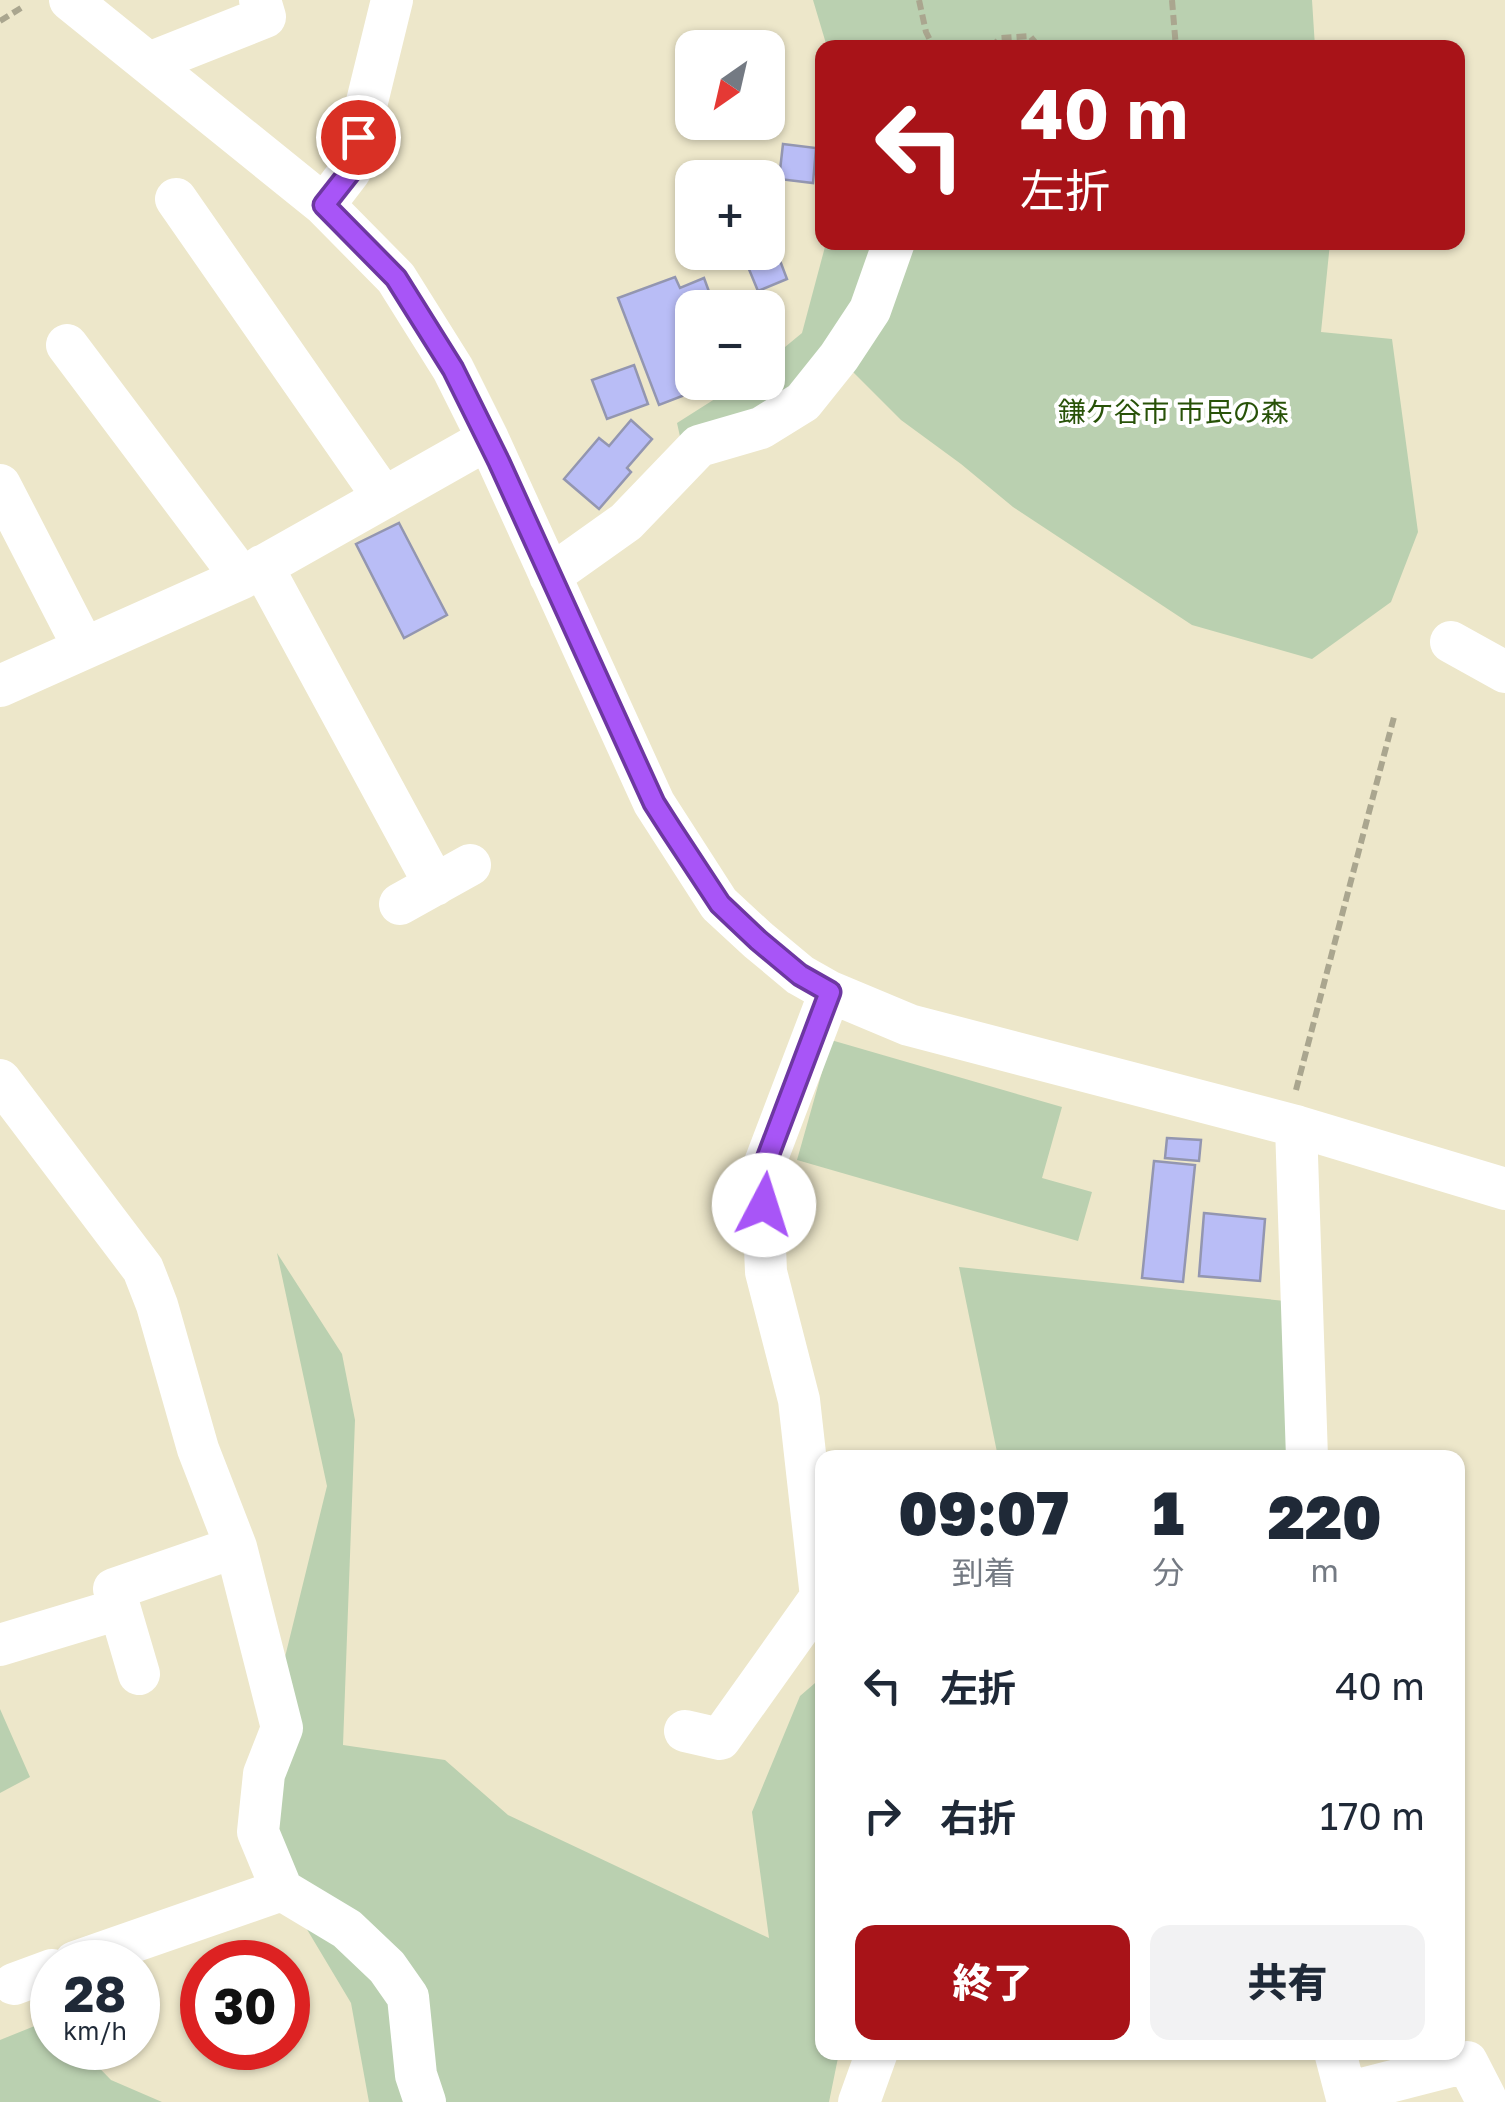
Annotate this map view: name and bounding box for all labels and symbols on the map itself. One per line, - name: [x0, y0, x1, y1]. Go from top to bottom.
- north arrow: [675, 30, 785, 140]
- pin: [316, 95, 401, 180]
- park label: 鎌ケ谷市 市民の森: [1057, 395, 1289, 428]
- position arrow: [712, 1153, 816, 1257]
- speed limit sign: 30: [180, 1940, 310, 2070]

